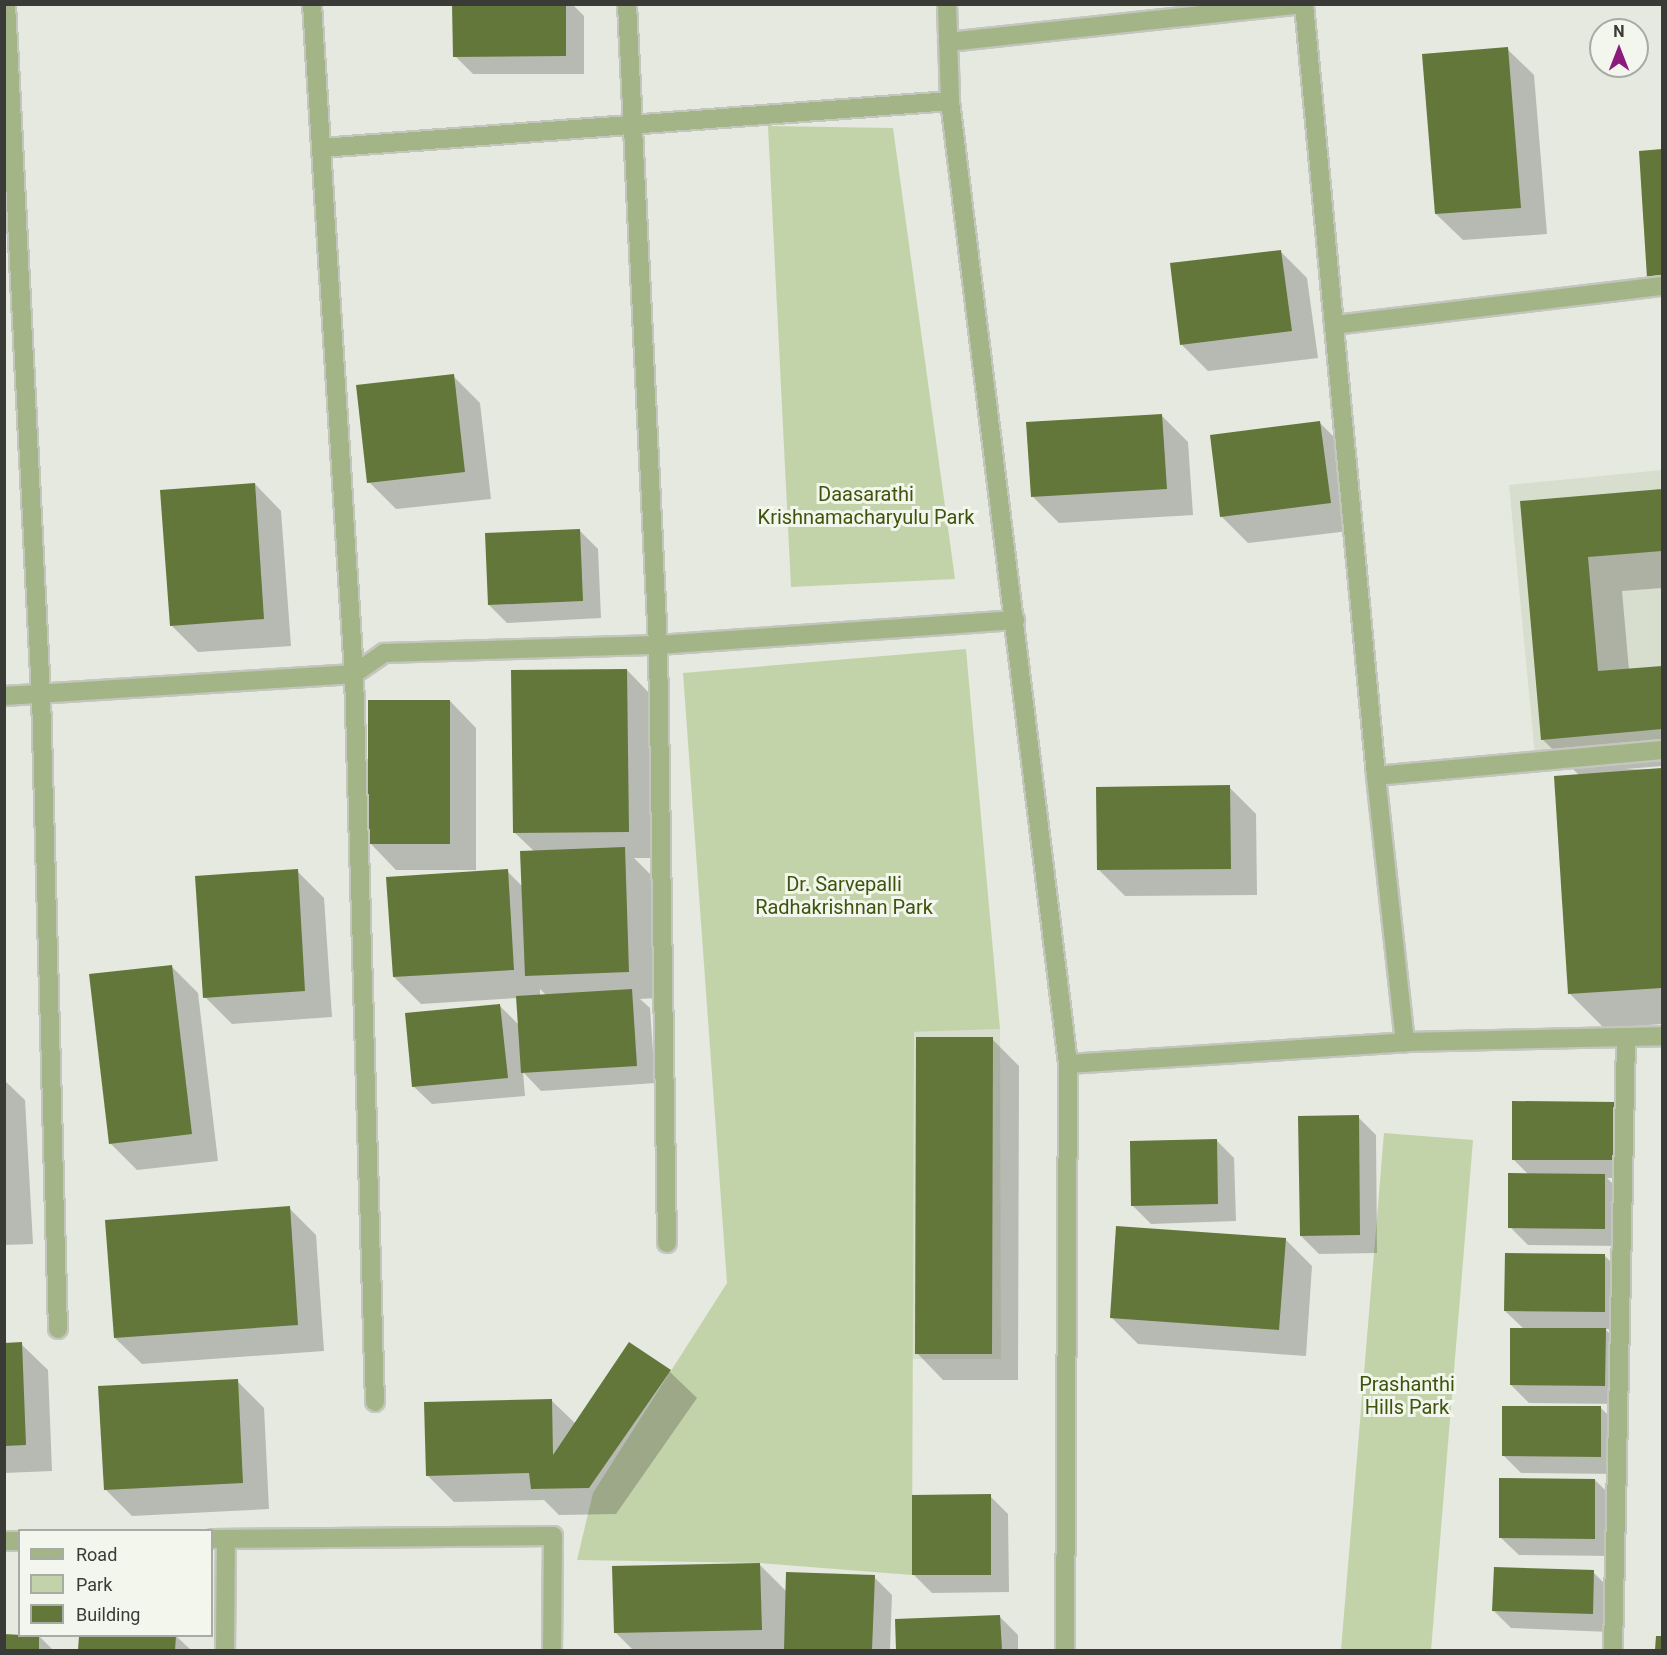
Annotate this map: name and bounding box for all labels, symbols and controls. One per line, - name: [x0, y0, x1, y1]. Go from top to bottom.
- north arrow: [1589, 18, 1649, 78]
- text: N: [1613, 22, 1625, 41]
- park label: Daasarathi Krishnamacharyulu Park: [758, 482, 974, 529]
- park label: Dr. Sarvepalli Radhakrishnan Park: [755, 873, 933, 920]
- park label: Prashanthi Hills Park: [1359, 1372, 1455, 1419]
- legend: [18, 1529, 213, 1637]
- text: Road: [76, 1544, 117, 1565]
- text: Park: [76, 1574, 112, 1595]
- text: Building: [76, 1604, 140, 1625]

